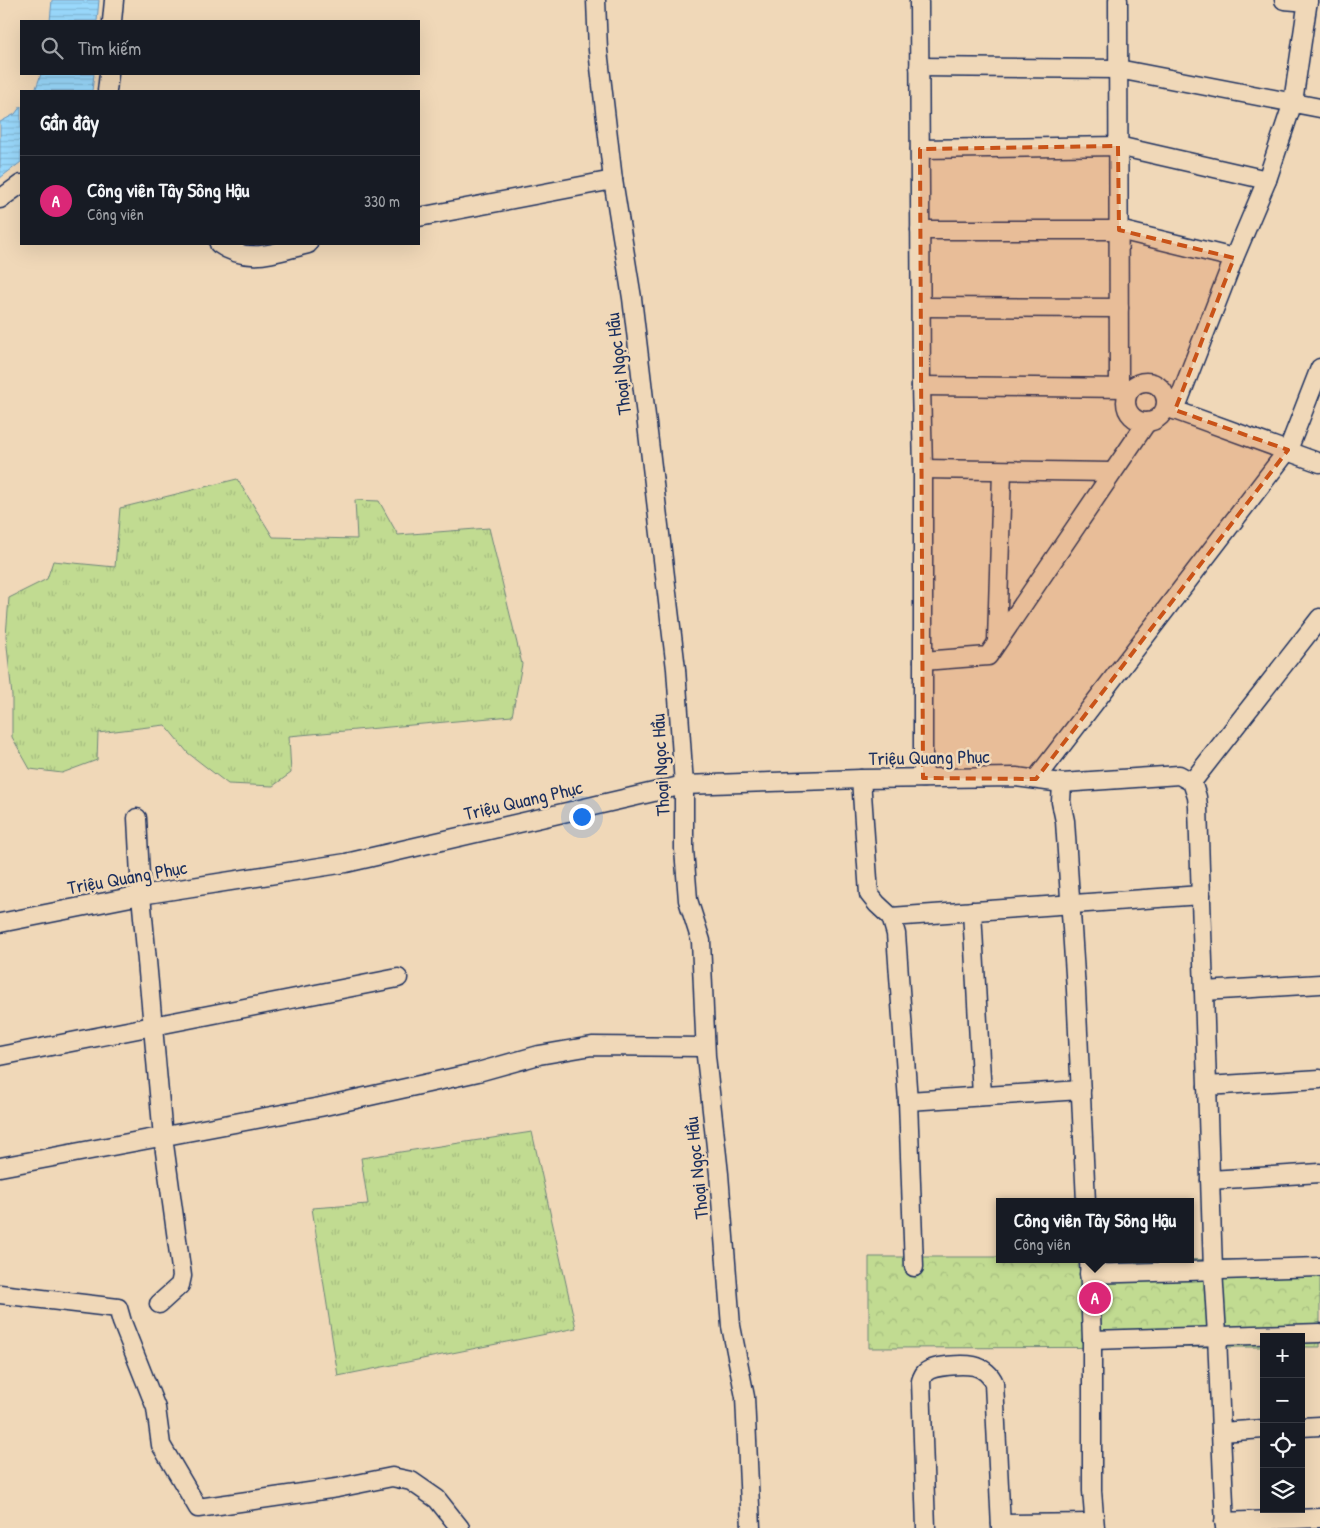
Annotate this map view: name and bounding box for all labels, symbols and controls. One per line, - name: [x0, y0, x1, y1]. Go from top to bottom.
- search box: [20, 20, 420, 75]
- icon: search: [38, 34, 66, 62]
- text: Tìm kiếm: [78, 35, 141, 61]
- text: Gần đây: [40, 108, 99, 137]
- text: Công viên Tây Sông Hậu: [87, 177, 249, 203]
- text: A: [52, 190, 60, 212]
- text: 330 m: [364, 190, 400, 212]
- text: Công viên: [87, 203, 144, 225]
- street label: Thoại Ngọc Hầu: [599, 311, 637, 416]
- street label: Thoại Ngọc Hầu: [644, 713, 676, 817]
- street label: Triệu Quang Phục: [868, 743, 990, 771]
- street label: Triệu Quang Phục: [461, 774, 585, 826]
- your location: [569, 804, 595, 830]
- street label: Triệu Quang Phục: [65, 854, 189, 900]
- street label: Thoại Ngọc Hầu: [678, 1115, 714, 1220]
- popup: [996, 1198, 1194, 1263]
- text: Công viên Tây Sông Hậu: [1014, 1207, 1176, 1233]
- text: Công viên: [1014, 1233, 1071, 1255]
- pin: A: [1079, 1279, 1111, 1317]
- map controls: [1260, 1333, 1305, 1513]
- button: +: [1260, 1333, 1305, 1378]
- button: −: [1260, 1378, 1305, 1423]
- button: locate: [1260, 1423, 1305, 1468]
- button: layers: [1260, 1468, 1305, 1513]

